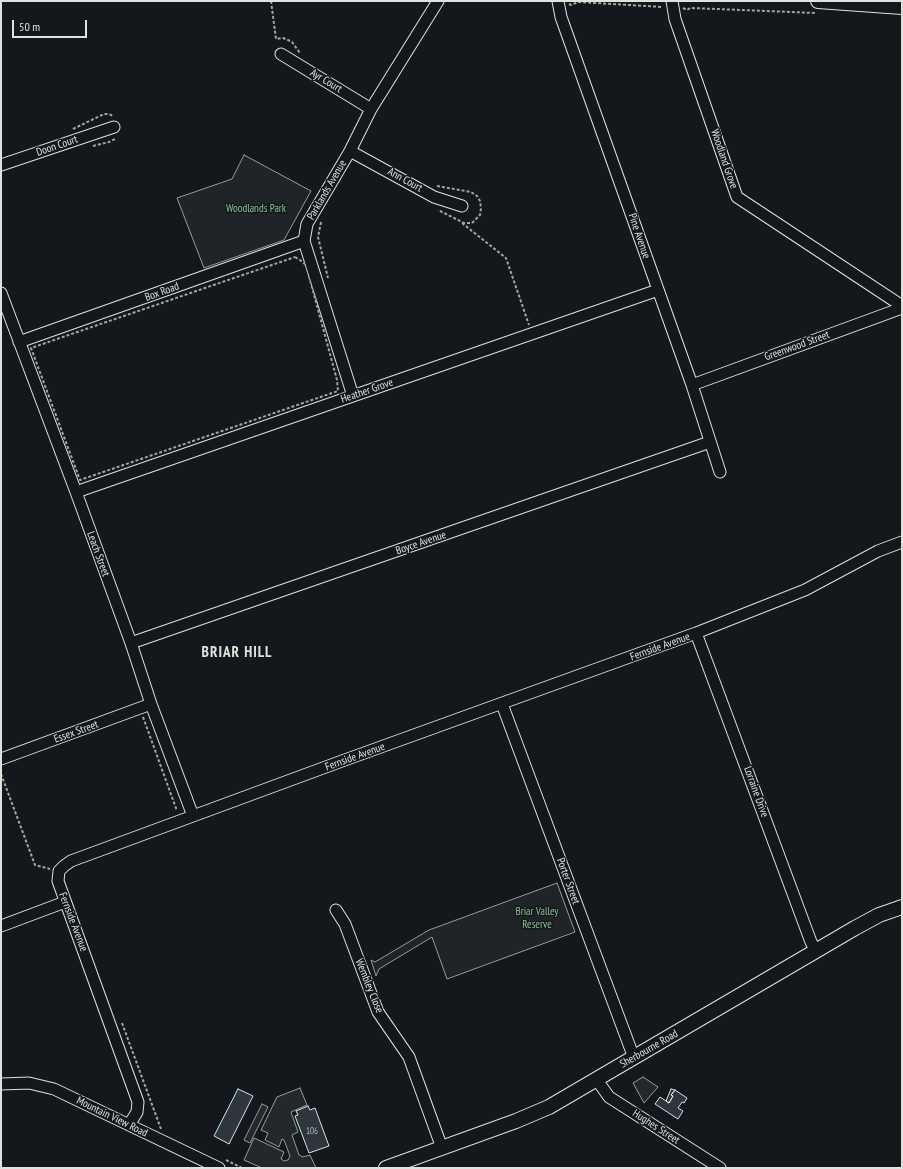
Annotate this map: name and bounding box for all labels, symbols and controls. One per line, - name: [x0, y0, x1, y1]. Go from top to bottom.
- scale bar: [14, 12, 89, 38]
- text: 50 m: [19, 19, 40, 34]
- street label: Ayr Court: [308, 66, 344, 96]
- street label: Woodland Grove: [708, 128, 740, 190]
- street label: Doon Court: [35, 133, 79, 159]
- street label: Parklands Avenue: [305, 158, 349, 222]
- street label: Ann Court: [385, 165, 425, 195]
- park label: Woodlands Park: [226, 202, 286, 216]
- street label: Pine Avenue: [625, 212, 653, 260]
- street label: Box Road: [143, 280, 181, 304]
- street label: Greenwood Street: [763, 328, 831, 364]
- street label: Heather Grove: [339, 376, 395, 406]
- street label: Boyce Avenue: [394, 528, 448, 558]
- street label: Leach Street: [84, 530, 112, 578]
- street label: Fernside Avenue: [628, 630, 692, 664]
- district label: BRIAR HILL: [202, 644, 272, 662]
- street label: Essex Street: [52, 718, 100, 746]
- street label: Fernside Avenue: [323, 740, 387, 774]
- street label: Lorraine Drive: [741, 765, 771, 819]
- street label: Porter Street: [554, 856, 582, 906]
- street label: Fernside Avenue: [56, 890, 90, 954]
- park label: Briar Valley Reserve: [516, 905, 558, 931]
- street label: Wembley Close: [352, 957, 386, 1015]
- street label: Sherbourne Road: [618, 1027, 680, 1071]
- street label: Mountain View Road: [74, 1094, 150, 1140]
- street label: Hughes Street: [630, 1107, 682, 1147]
- house number: 106: [306, 1126, 318, 1136]

